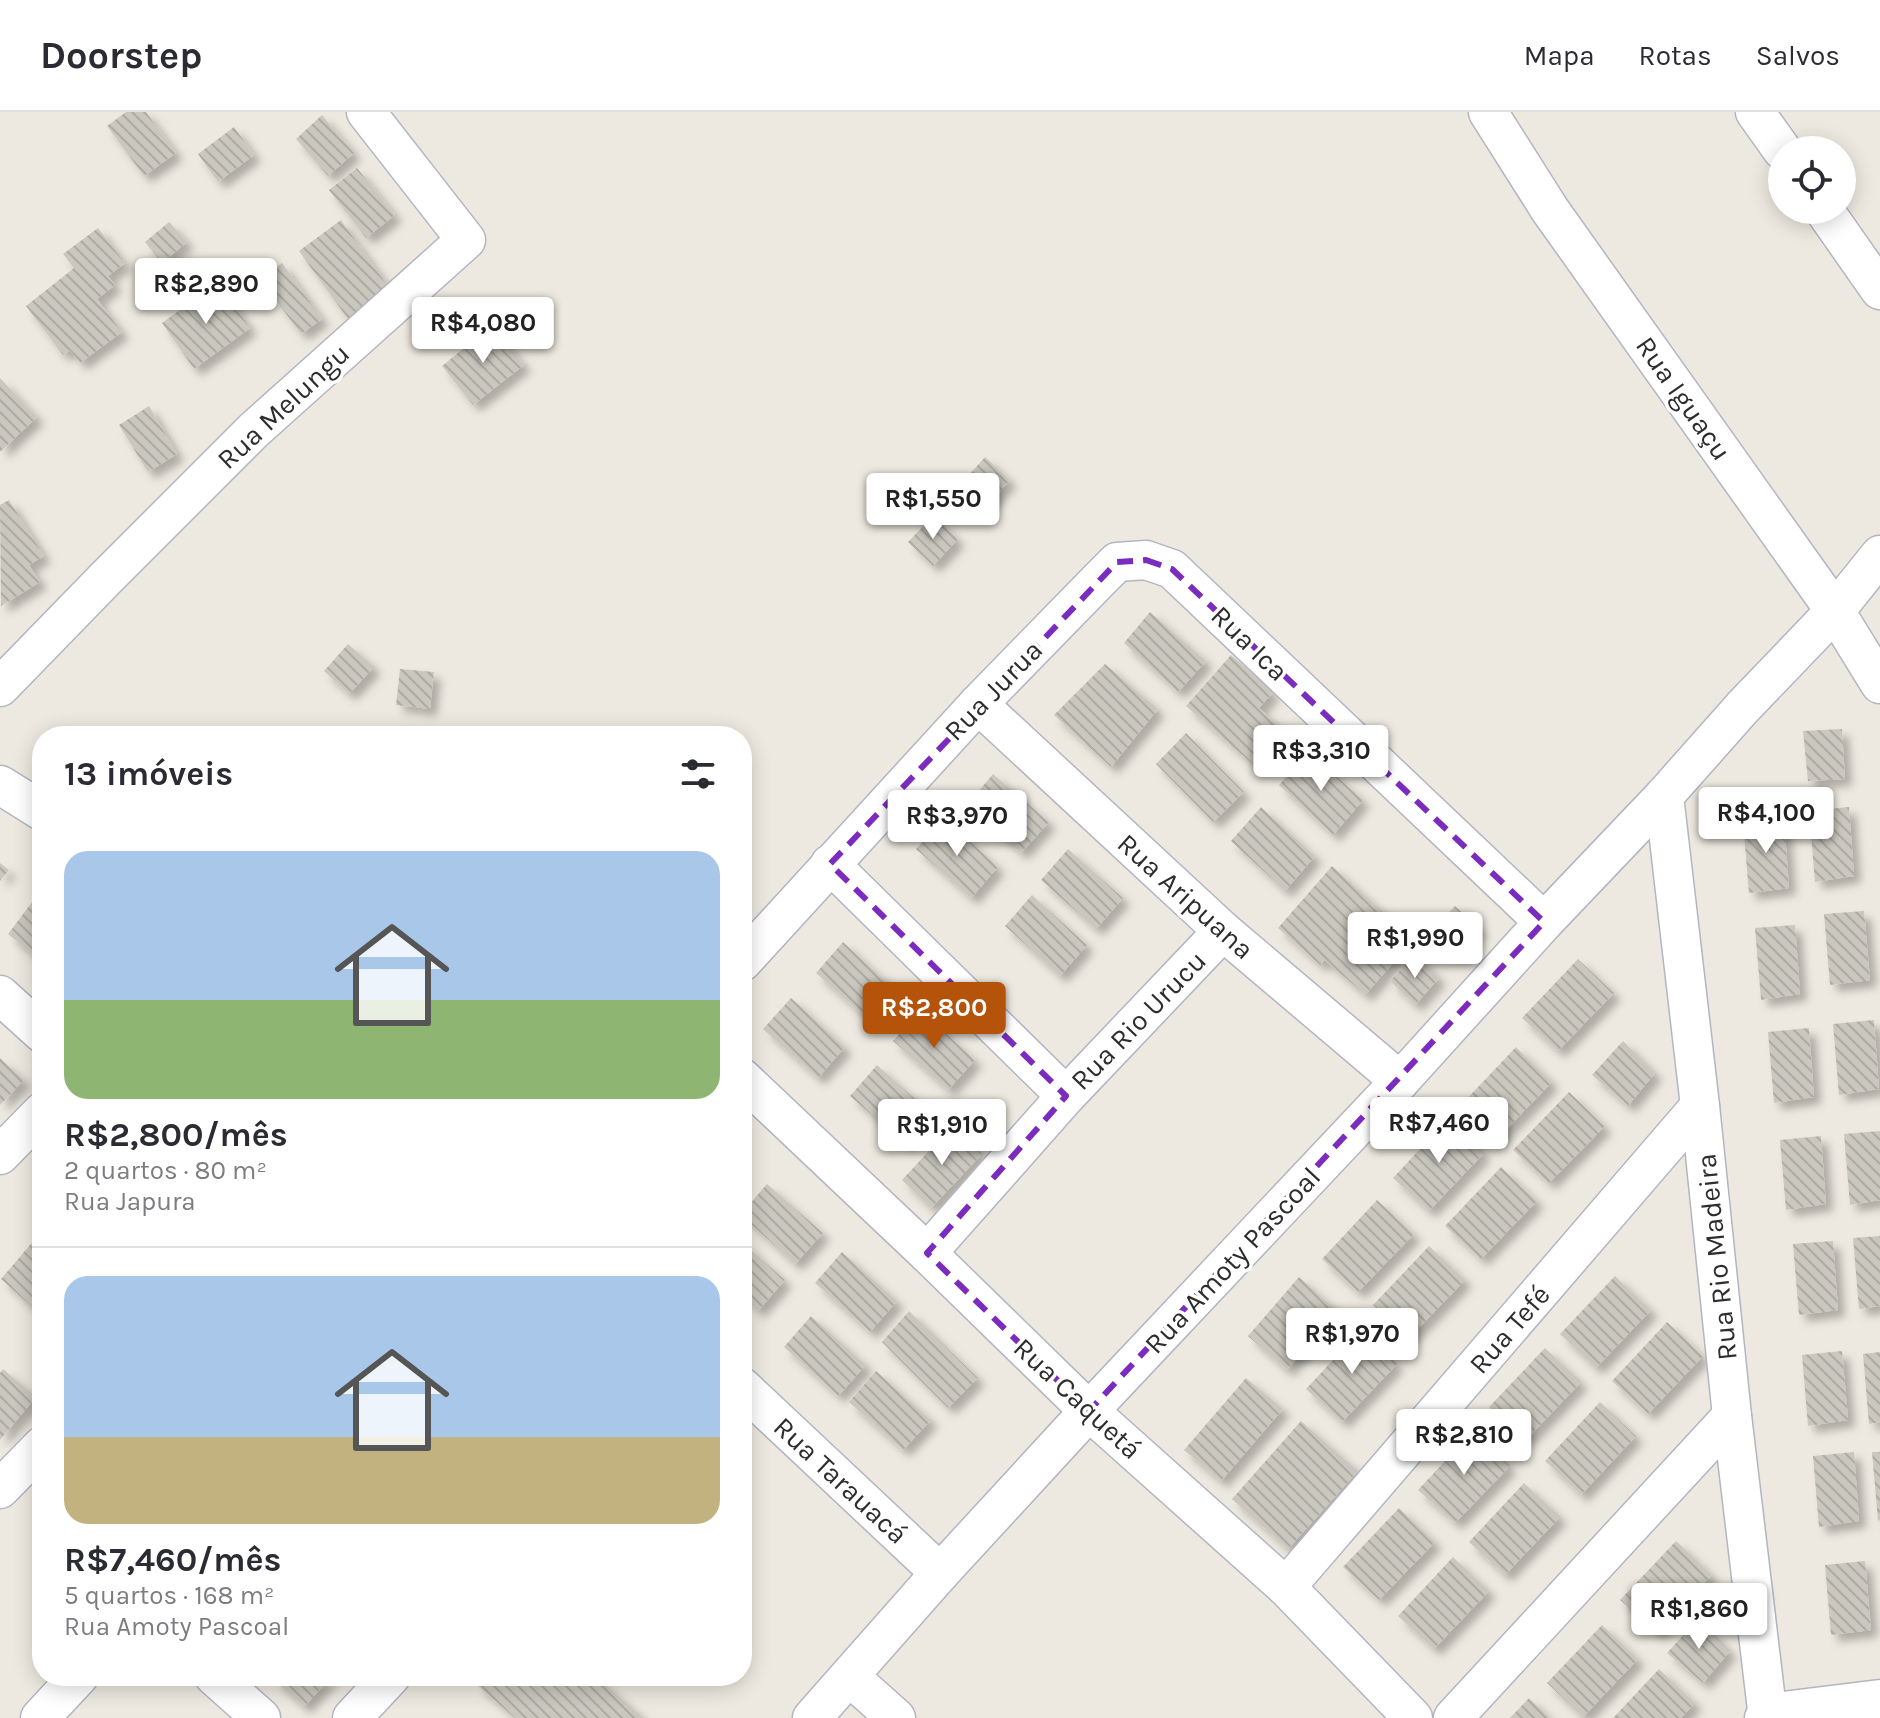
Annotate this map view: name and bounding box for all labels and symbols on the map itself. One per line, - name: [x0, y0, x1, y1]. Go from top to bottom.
- pin: R$2,890: [132, 258, 280, 326]
- pin: R$4,080: [409, 297, 557, 365]
- street label: Rua Iguaçu: [1629, 330, 1738, 467]
- street label: Rua Melungu: [210, 337, 356, 476]
- pin: R$1,550: [859, 473, 1007, 541]
- street label: Rua Ica: [1204, 599, 1295, 688]
- street label: Rua Jurua: [937, 633, 1049, 747]
- pin: R$3,310: [1247, 725, 1395, 793]
- pin: R$4,100: [1692, 787, 1840, 855]
- pin: R$3,970: [883, 790, 1031, 858]
- street label: Rua Aripuana: [1111, 827, 1261, 966]
- pin: R$1,990: [1341, 912, 1489, 980]
- street label: Rua Rio Urucu: [1064, 944, 1213, 1097]
- pin: R$2,800: [860, 982, 1008, 1050]
- pin: R$7,460: [1365, 1097, 1513, 1165]
- pin: R$1,910: [868, 1099, 1016, 1167]
- street label: Rua Rio Madeira: [1689, 1152, 1744, 1362]
- street label: Rua Amoty Pascoal: [1138, 1160, 1327, 1360]
- street label: Rua Tefé: [1462, 1278, 1557, 1380]
- pin: R$1,970: [1278, 1308, 1426, 1376]
- street label: Rua Caquetá: [1007, 1331, 1148, 1466]
- pin: R$2,810: [1390, 1409, 1538, 1477]
- street label: Rua Tarauacá: [767, 1410, 914, 1551]
- pin: R$1,860: [1625, 1583, 1773, 1651]

